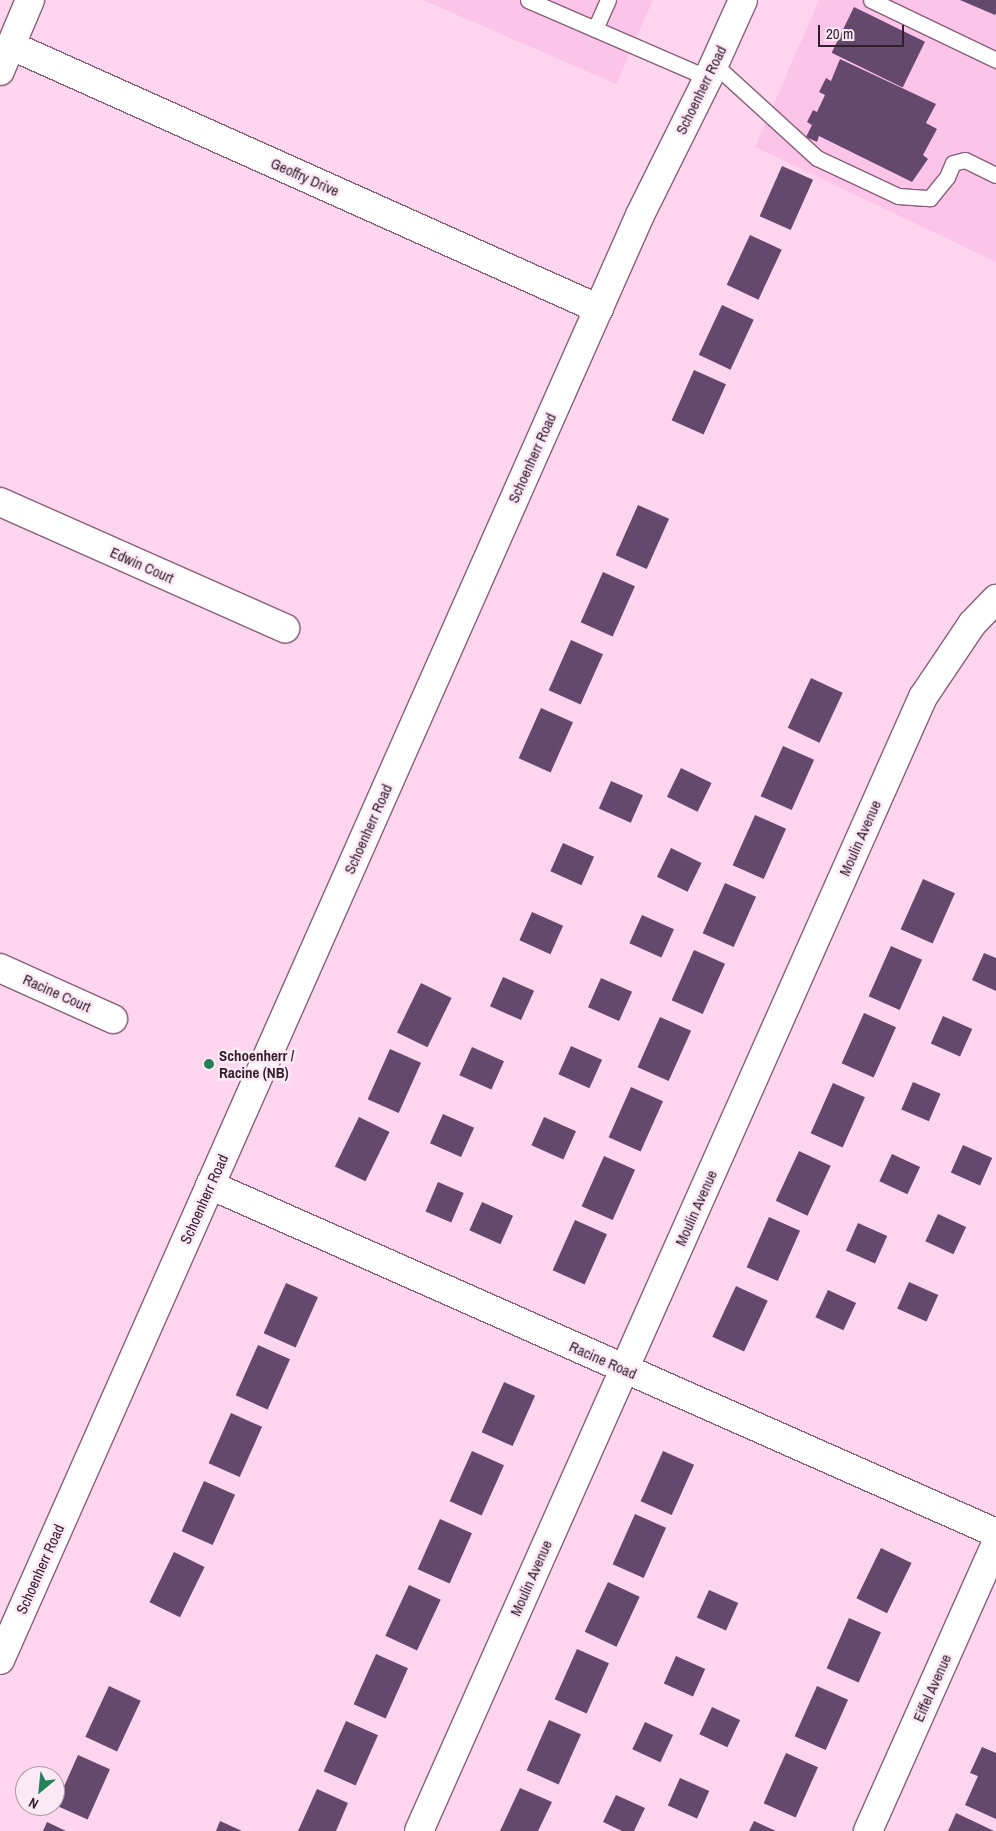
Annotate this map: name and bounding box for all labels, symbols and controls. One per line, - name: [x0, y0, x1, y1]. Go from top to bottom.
- scale bar: [821, 15, 907, 47]
- text: 20 m: [826, 23, 853, 44]
- street label: Schoenherr Road: [672, 43, 730, 137]
- street label: Geoffry Drive: [268, 154, 342, 200]
- street label: Schoenherr Road: [504, 410, 560, 506]
- street label: Edwin Court: [107, 543, 177, 587]
- street label: Schoenherr Road: [340, 781, 396, 877]
- street label: Moulin Avenue: [835, 797, 885, 879]
- street label: Racine Court: [20, 970, 94, 1016]
- place label: Schoenherr / Racine (NB): [219, 1046, 294, 1081]
- marker: Schoenherr / Racine (NB): [203, 1058, 215, 1070]
- street label: Schoenherr Road: [176, 1151, 232, 1247]
- street label: Moulin Avenue: [671, 1167, 721, 1249]
- street label: Racine Road: [567, 1337, 639, 1383]
- street label: Schoenherr Road: [12, 1521, 68, 1617]
- street label: Moulin Avenue: [506, 1537, 556, 1619]
- street label: Eiffel Avenue: [909, 1651, 955, 1725]
- north arrow: [15, 1766, 65, 1816]
- text: N: [26, 1793, 41, 1813]

